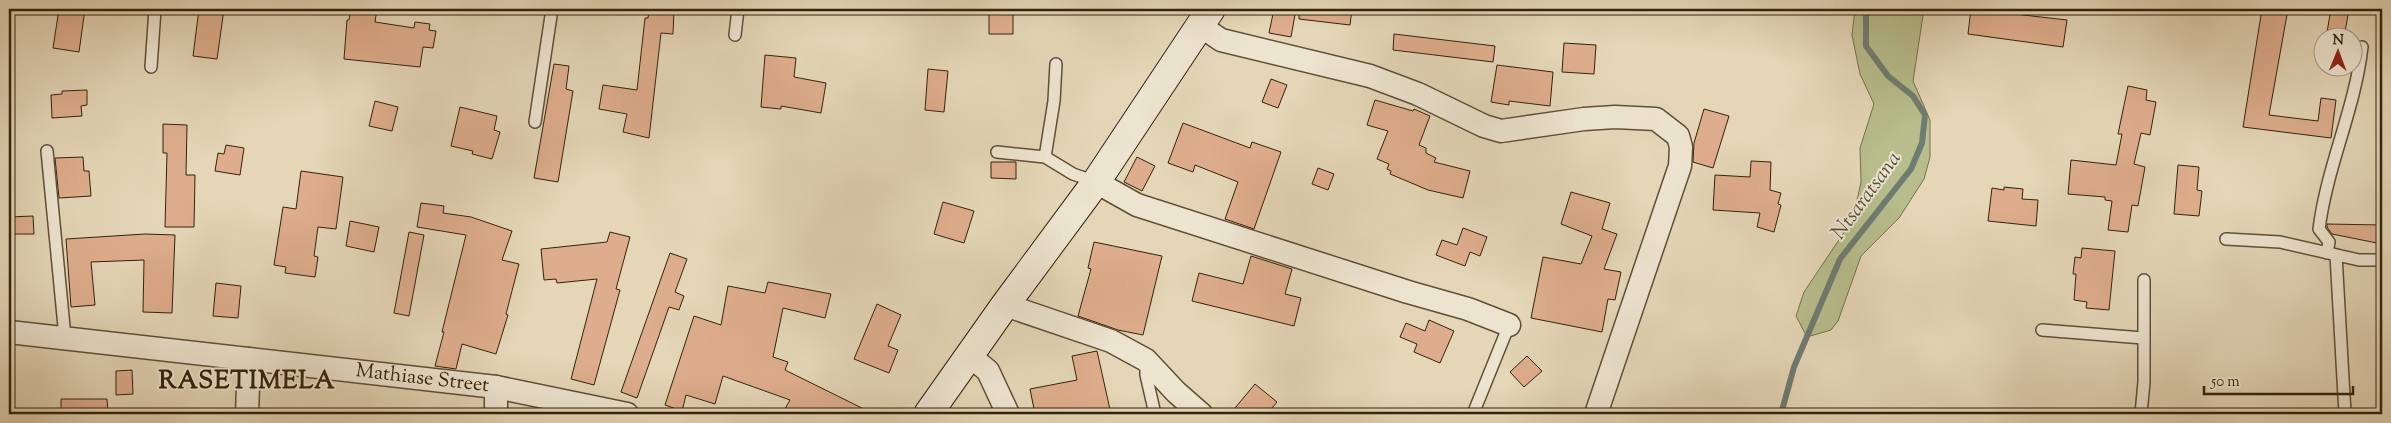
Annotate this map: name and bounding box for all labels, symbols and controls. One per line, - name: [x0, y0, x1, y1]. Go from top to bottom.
- north arrow: [2314, 28, 2364, 78]
- text: N: [2332, 31, 2344, 51]
- water label: Ntsaratsana: [1825, 146, 1909, 246]
- street label: Mathiase Street: [354, 357, 491, 401]
- scale bar: [2204, 363, 2352, 395]
- district label: RASETIMELA: [158, 364, 336, 400]
- text: 50 m: [2210, 372, 2240, 393]

